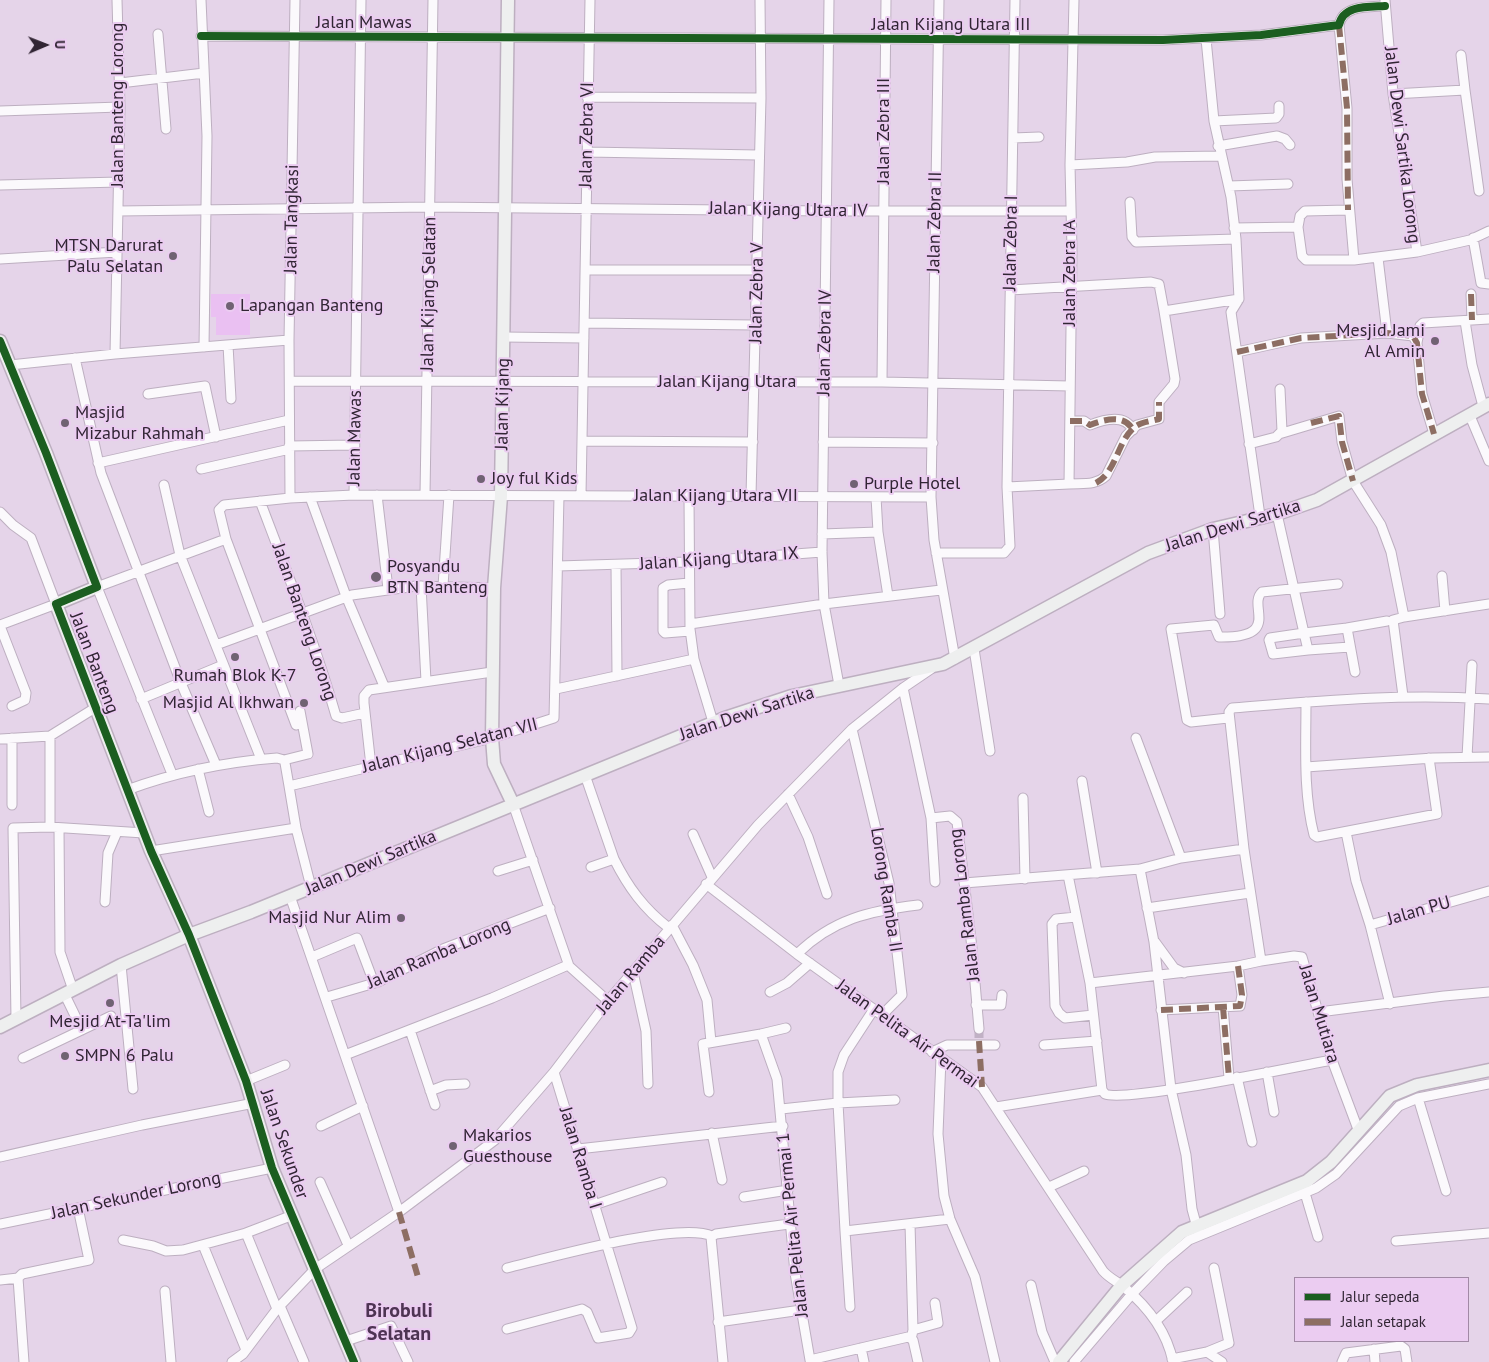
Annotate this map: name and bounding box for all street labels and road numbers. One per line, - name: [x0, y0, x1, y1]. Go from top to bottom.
- street label: Jalan Mawas: [316, 12, 412, 34]
- street label: Jalan Kijang Utara III: [871, 14, 1031, 36]
- street label: Jalan Banteng Lorong: [107, 23, 129, 187]
- street label: Jalan Dewi Sartika Lorong: [1379, 45, 1425, 245]
- street label: Jalan Zebra III: [873, 78, 895, 184]
- street label: Jalan Zebra VI: [575, 82, 599, 188]
- street label: Jalan Tangkasi: [280, 164, 304, 274]
- street label: Jalan Zebra II: [923, 171, 947, 273]
- street label: Jalan Zebra I: [999, 195, 1023, 291]
- street label: Jalan Kijang Utara IV: [708, 198, 868, 222]
- street label: Jalan Kijang Selatan: [417, 217, 441, 371]
- street label: Jalan Zebra IA: [1059, 220, 1081, 326]
- street label: Jalan Zebra V: [745, 242, 769, 344]
- street label: Jalan Zebra IV: [813, 290, 837, 396]
- street label: Jalan Kijang: [491, 358, 515, 450]
- street label: Jalan Kijang Utara: [658, 371, 796, 393]
- street label: Jalan Mawas: [343, 390, 367, 486]
- street label: Jalan Kijang Utara VII: [634, 485, 798, 507]
- street label: Jalan Dewi Sartika: [1163, 495, 1303, 557]
- street label: Jalan Banteng Lorong: [267, 541, 341, 703]
- street label: Jalan Kijang Utara IX: [639, 543, 799, 575]
- street label: Jalan Banteng: [65, 609, 123, 717]
- street label: Jalan Dewi Sartika: [677, 682, 817, 746]
- street label: Jalan Kijang Selatan VII: [360, 714, 540, 778]
- street label: Jalan Dewi Sartika: [302, 826, 440, 900]
- street label: Lorong Ramba II: [865, 826, 907, 954]
- street label: Jalan Ramba Lorong: [945, 827, 985, 983]
- street label: Jalan PU: [1385, 892, 1453, 930]
- street label: Jalan Ramba Lorong: [364, 914, 514, 994]
- street label: Jalan Ramba: [592, 931, 670, 1019]
- street label: Jalan Mutiara: [1294, 962, 1344, 1066]
- street label: Jalan Pelita Air Permai: [832, 975, 982, 1093]
- street label: Jalan Sekunder: [255, 1086, 313, 1202]
- street label: Jalan Ramba I: [554, 1104, 606, 1212]
- street label: Jalan Pelita Air Permai 1: [773, 1132, 813, 1318]
- street label: Jalan Sekunder Lorong: [49, 1167, 223, 1225]

